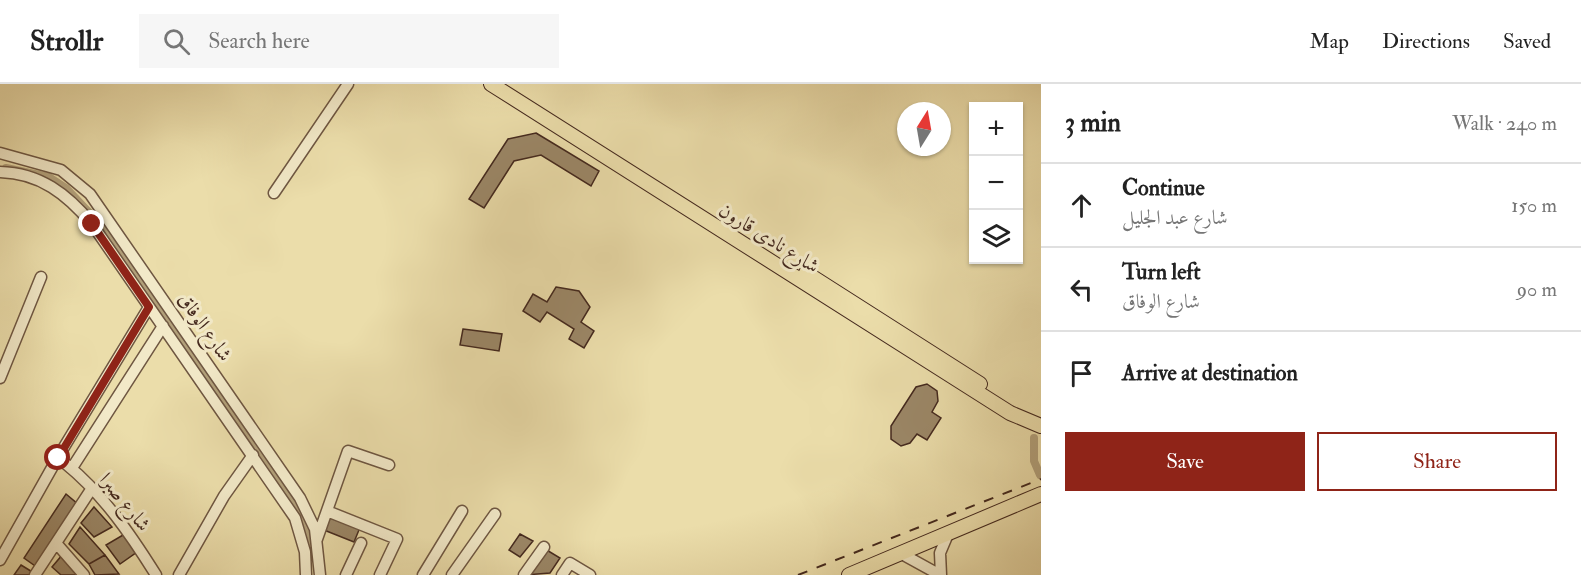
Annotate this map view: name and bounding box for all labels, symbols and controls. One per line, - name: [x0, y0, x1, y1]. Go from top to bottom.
- search box: [139, 14, 559, 68]
- text: Strollr: [30, 24, 103, 59]
- icon: search: [160, 25, 193, 58]
- text: Search here: [208, 27, 310, 55]
- text: Map: [1309, 28, 1349, 55]
- text: Directions: [1382, 28, 1470, 55]
- text: Saved: [1503, 28, 1551, 55]
- north arrow: [897, 102, 951, 156]
- map controls: [969, 102, 1023, 264]
- button: +: [969, 102, 1023, 156]
- text: 3 min: [1065, 107, 1121, 139]
- text: Walk · 240 m: [1452, 111, 1557, 136]
- button: −: [969, 156, 1023, 210]
- text: Continue: [1122, 174, 1205, 202]
- icon: ahead: [1065, 189, 1098, 222]
- text: 150 m: [1511, 193, 1557, 218]
- street label: شارع نادى قارون: [712, 197, 824, 283]
- text: شارع عبد الجليل: [1122, 205, 1228, 230]
- route end: [78, 210, 104, 236]
- button: layers: [969, 210, 1023, 264]
- text: Turn left: [1122, 258, 1201, 286]
- icon: left: [1065, 273, 1098, 306]
- text: 90 m: [1517, 277, 1557, 302]
- street label: شارع الوفاق: [168, 288, 238, 369]
- text: شارع الوفاق: [1122, 289, 1200, 314]
- icon: arrive: [1065, 357, 1098, 390]
- text: Arrive at destination: [1122, 359, 1298, 387]
- button: Save: [1065, 432, 1305, 491]
- button: Share: [1317, 432, 1557, 491]
- route start: [44, 444, 70, 470]
- street label: شارع صبرا: [90, 468, 156, 540]

